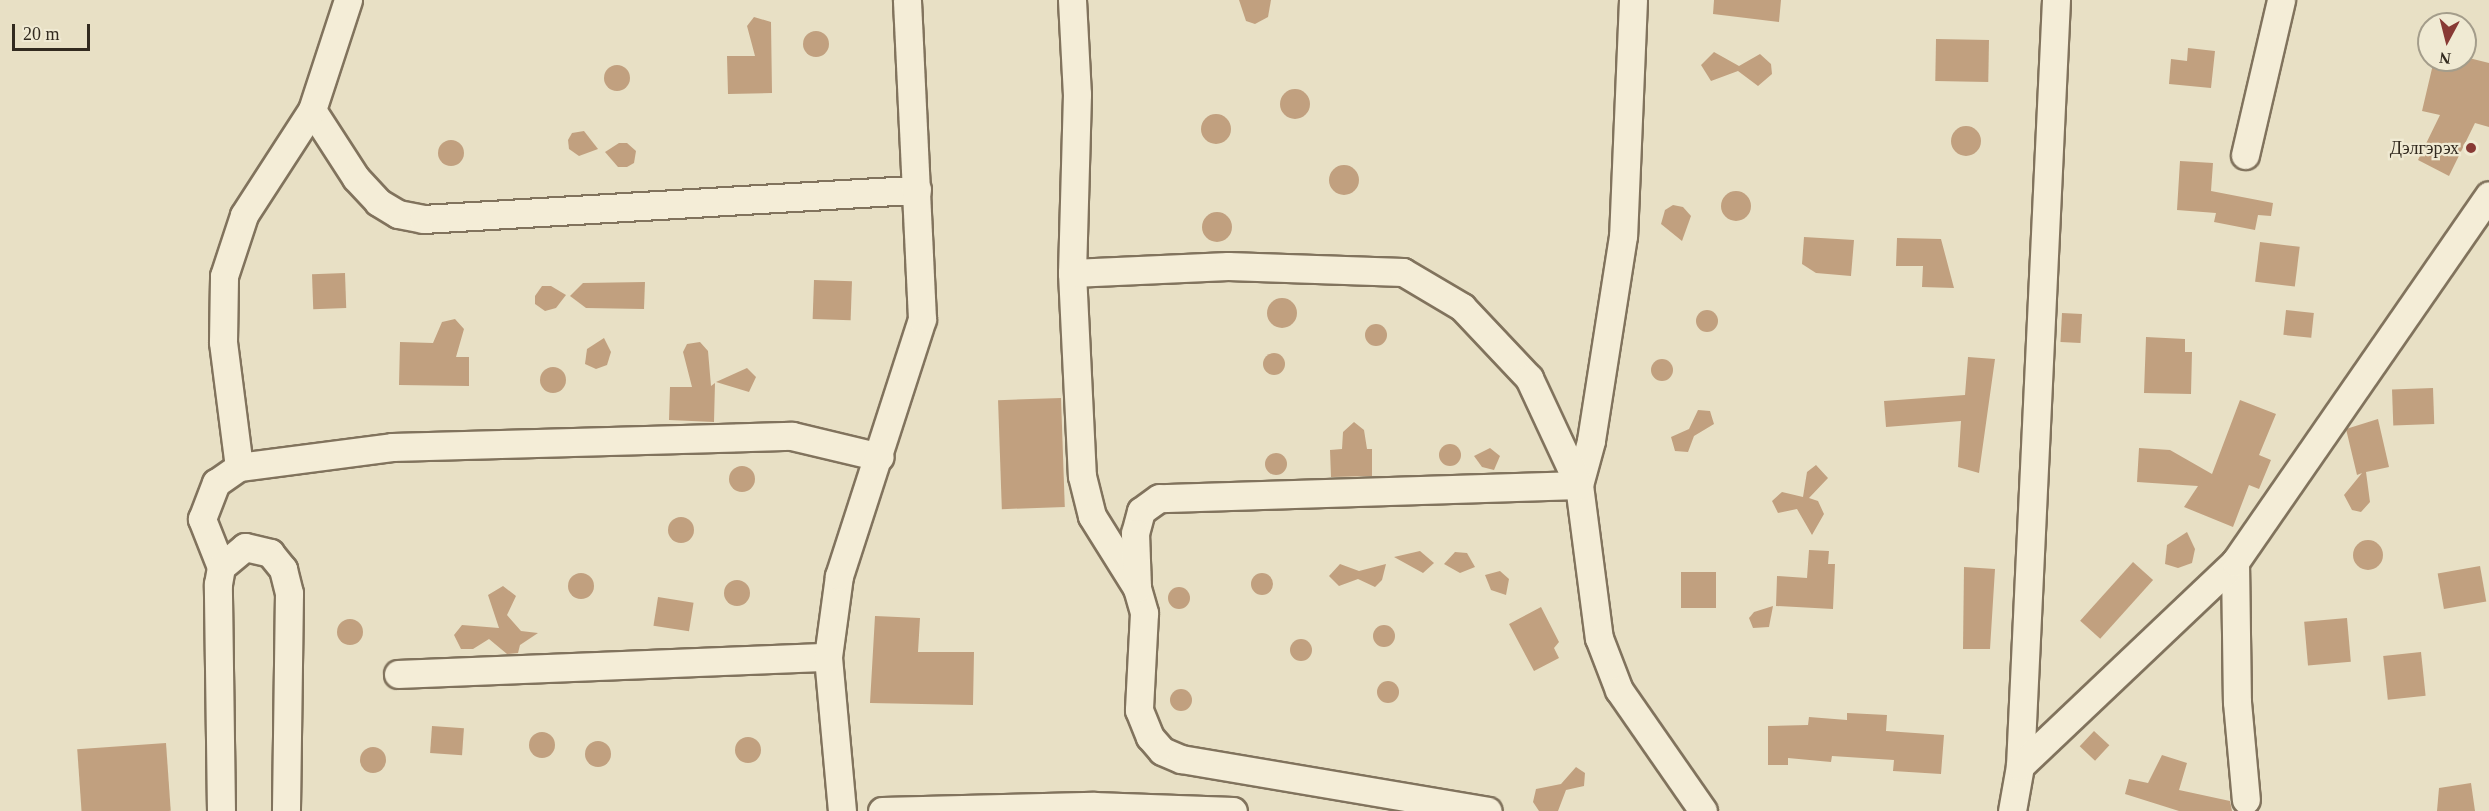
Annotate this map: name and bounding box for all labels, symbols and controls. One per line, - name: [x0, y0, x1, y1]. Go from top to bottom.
- scale bar: [15, 12, 93, 50]
- north arrow: [2417, 12, 2477, 72]
- text: 20 m: [23, 24, 60, 44]
- text: N: [2438, 49, 2452, 68]
- place label: Дэлгэрэх: [2390, 137, 2459, 159]
- marker: Дэлгэрэх: [2464, 141, 2478, 155]

